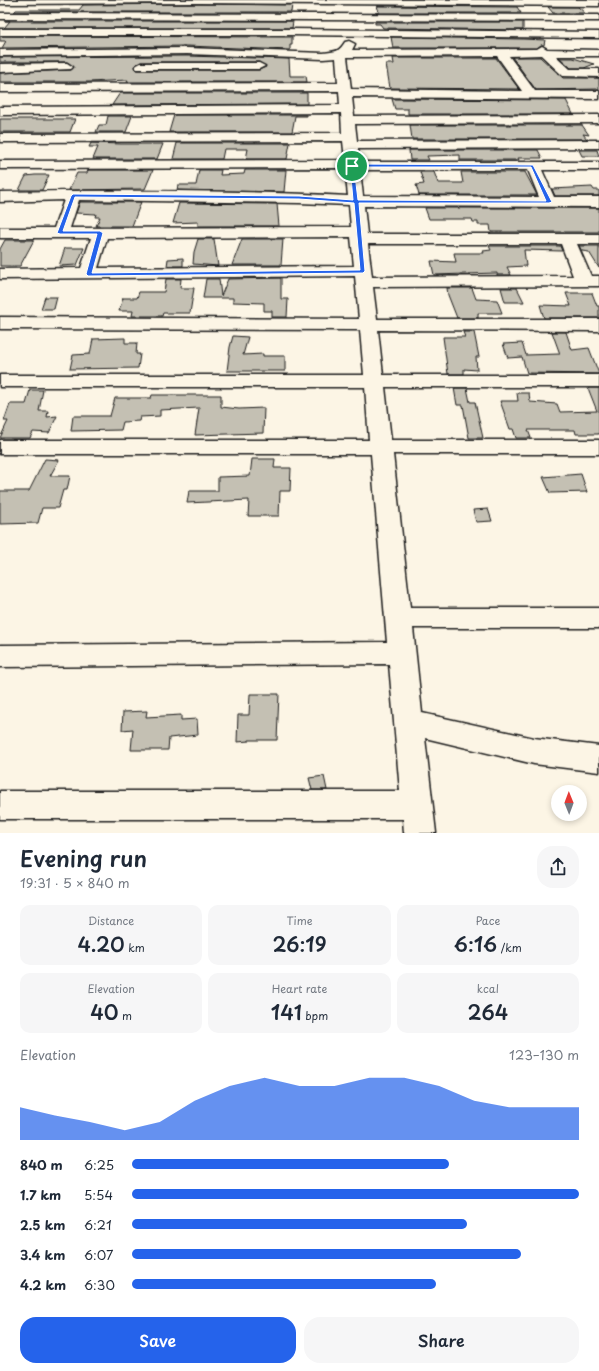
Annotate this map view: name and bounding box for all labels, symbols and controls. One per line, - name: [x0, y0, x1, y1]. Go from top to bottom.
- pin: [335, 149, 369, 183]
- icon: arrive: [341, 155, 363, 177]
- north arrow: [551, 785, 587, 821]
- map controls: [551, 785, 587, 821]
- text: Evening run: [20, 841, 147, 874]
- button: share: [537, 846, 579, 888]
- text: 19:31 · 5 × 840 m: [20, 873, 130, 892]
- text: Distance: [88, 912, 134, 929]
- text: Time: [286, 912, 312, 929]
- text: Pace: [475, 912, 500, 929]
- text: 4.20: [78, 929, 125, 959]
- text: 26:19: [272, 929, 327, 959]
- text: 6:16: [454, 929, 497, 959]
- text: km: [125, 939, 145, 956]
- text: /km: [497, 939, 522, 956]
- text: Elevation: [87, 980, 135, 997]
- text: Heart rate: [272, 980, 327, 997]
- text: kcal: [477, 980, 499, 997]
- text: 40: [90, 997, 118, 1027]
- text: 141: [271, 997, 302, 1027]
- text: 264: [468, 997, 508, 1027]
- text: m: [118, 1007, 132, 1024]
- text: bpm: [302, 1007, 328, 1024]
- text: Elevation: [20, 1045, 76, 1064]
- text: 123–130 m: [509, 1045, 579, 1064]
- text: 840 m: [20, 1155, 63, 1174]
- text: 6:25: [84, 1155, 114, 1174]
- text: 1.7 km: [20, 1185, 61, 1204]
- text: 5:54: [84, 1185, 113, 1204]
- text: 2.5 km: [20, 1215, 65, 1234]
- text: 6:21: [84, 1215, 112, 1234]
- text: 3.4 km: [20, 1245, 65, 1264]
- text: 6:07: [84, 1245, 113, 1264]
- text: 4.2 km: [20, 1275, 66, 1294]
- text: 6:30: [84, 1275, 115, 1294]
- button: Save: [20, 1317, 296, 1363]
- button: Share: [304, 1317, 579, 1363]

